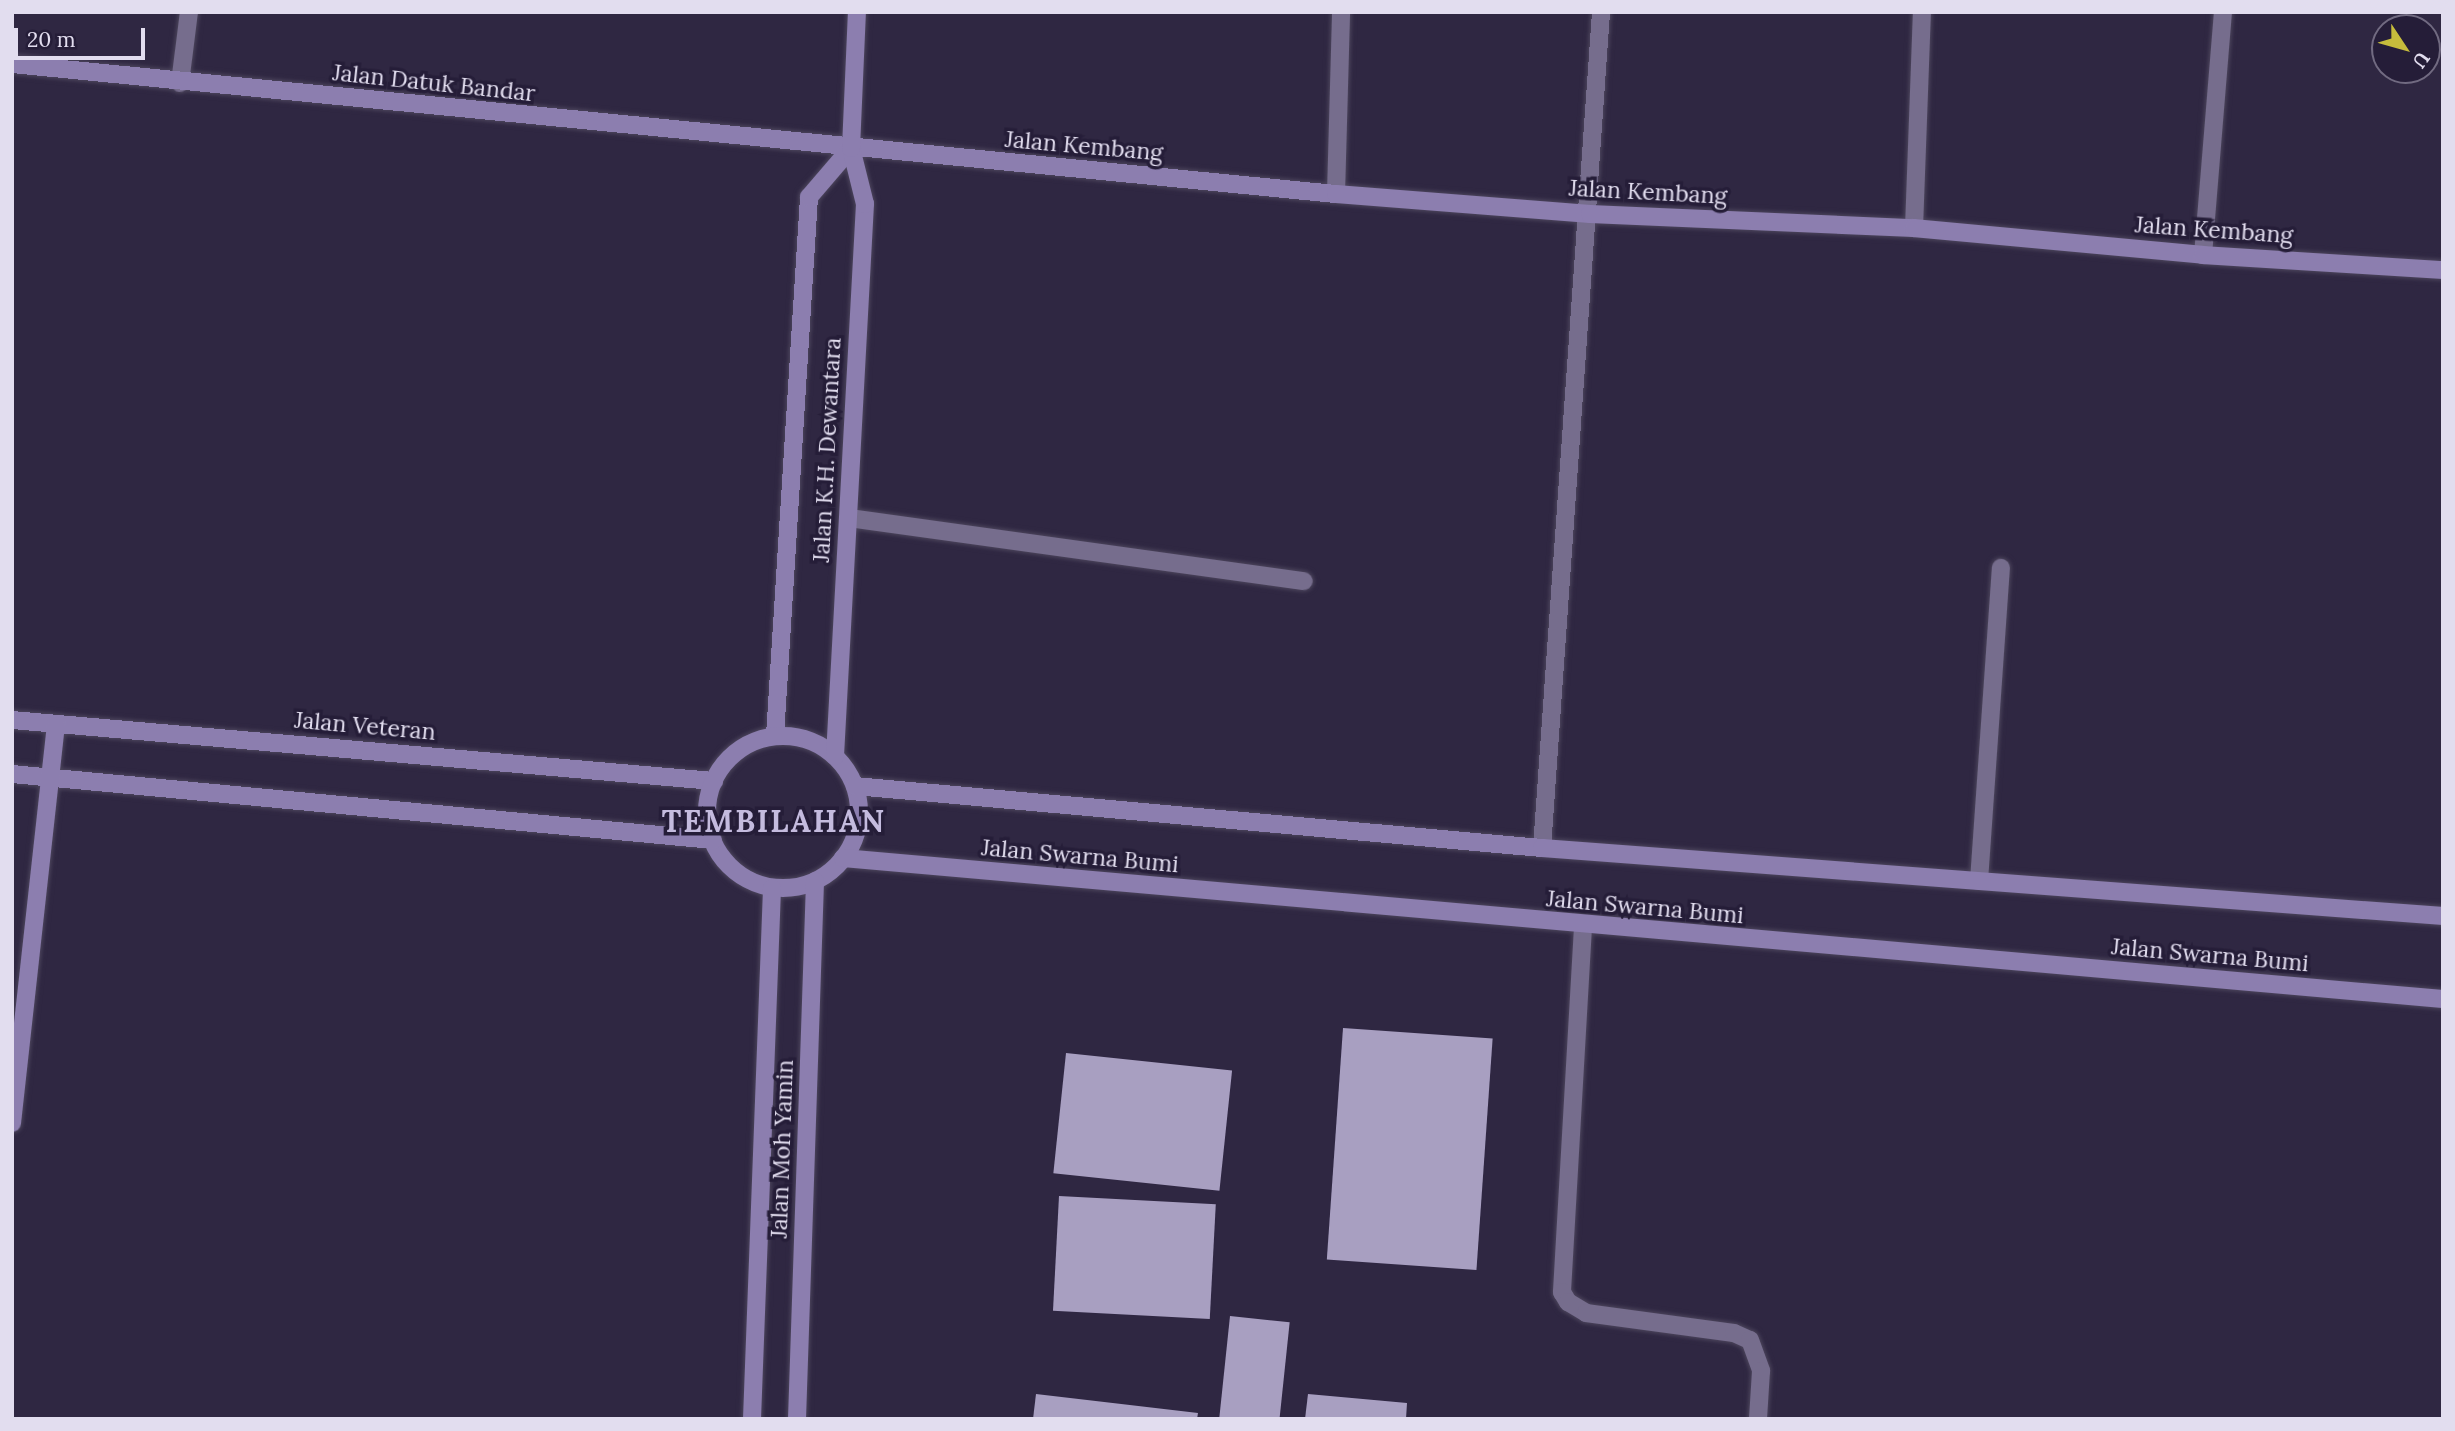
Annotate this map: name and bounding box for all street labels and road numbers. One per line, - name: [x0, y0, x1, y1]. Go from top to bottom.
- street label: Jalan Datuk Bandar: [331, 59, 537, 107]
- street label: Jalan Kembang: [1004, 125, 1164, 167]
- street label: Jalan Kembang: [1568, 174, 1728, 210]
- street label: Jalan Kembang: [2134, 211, 2294, 249]
- street label: Jalan K.H. Dewantara: [807, 337, 847, 563]
- street label: Jalan Veteran: [293, 706, 437, 746]
- street label: Jalan Swarna Bumi: [980, 834, 1180, 878]
- street label: Jalan Swarna Bumi: [1545, 885, 1745, 929]
- street label: Jalan Swarna Bumi: [2110, 933, 2310, 977]
- street label: Jalan Moh Yamin: [765, 1059, 799, 1239]

